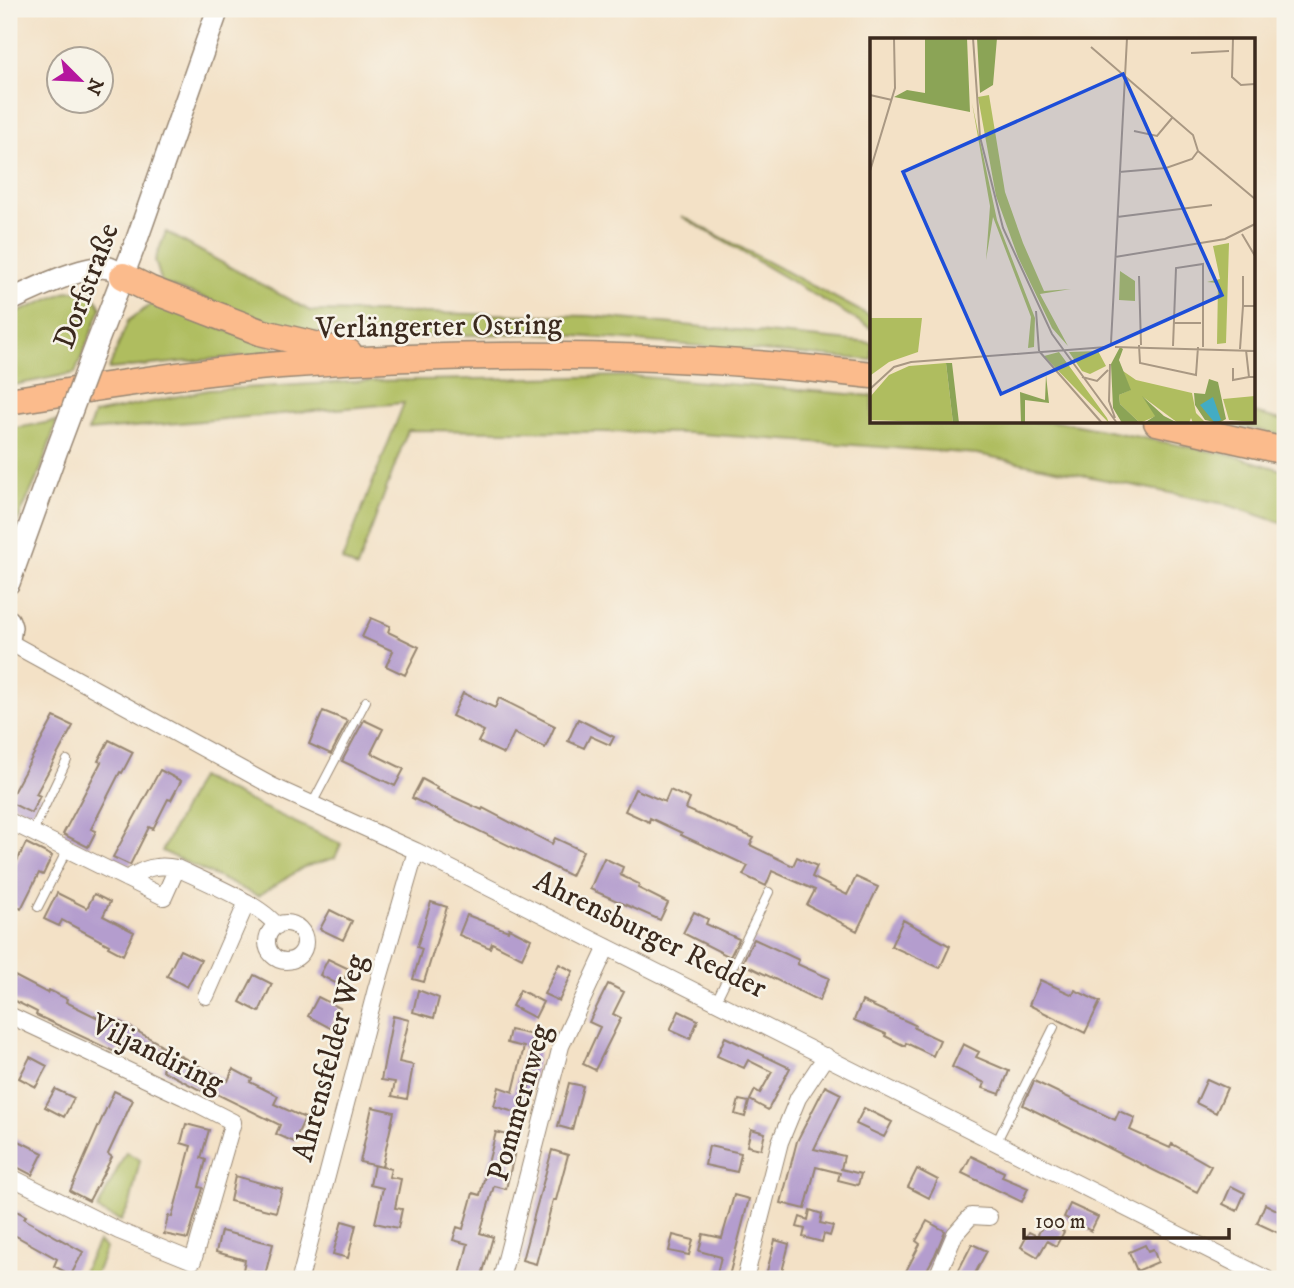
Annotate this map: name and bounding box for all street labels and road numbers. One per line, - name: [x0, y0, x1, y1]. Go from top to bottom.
- street label: Dorfstraße: [46, 218, 128, 354]
- street label: Verlängerter Ostring: [315, 306, 563, 348]
- street label: Ahrensburger Redder: [528, 863, 772, 1007]
- street label: Ahrensfelder Weg: [285, 950, 376, 1166]
- street label: Viljandiring: [84, 1006, 230, 1102]
- street label: Pommernweg: [480, 1020, 560, 1186]

